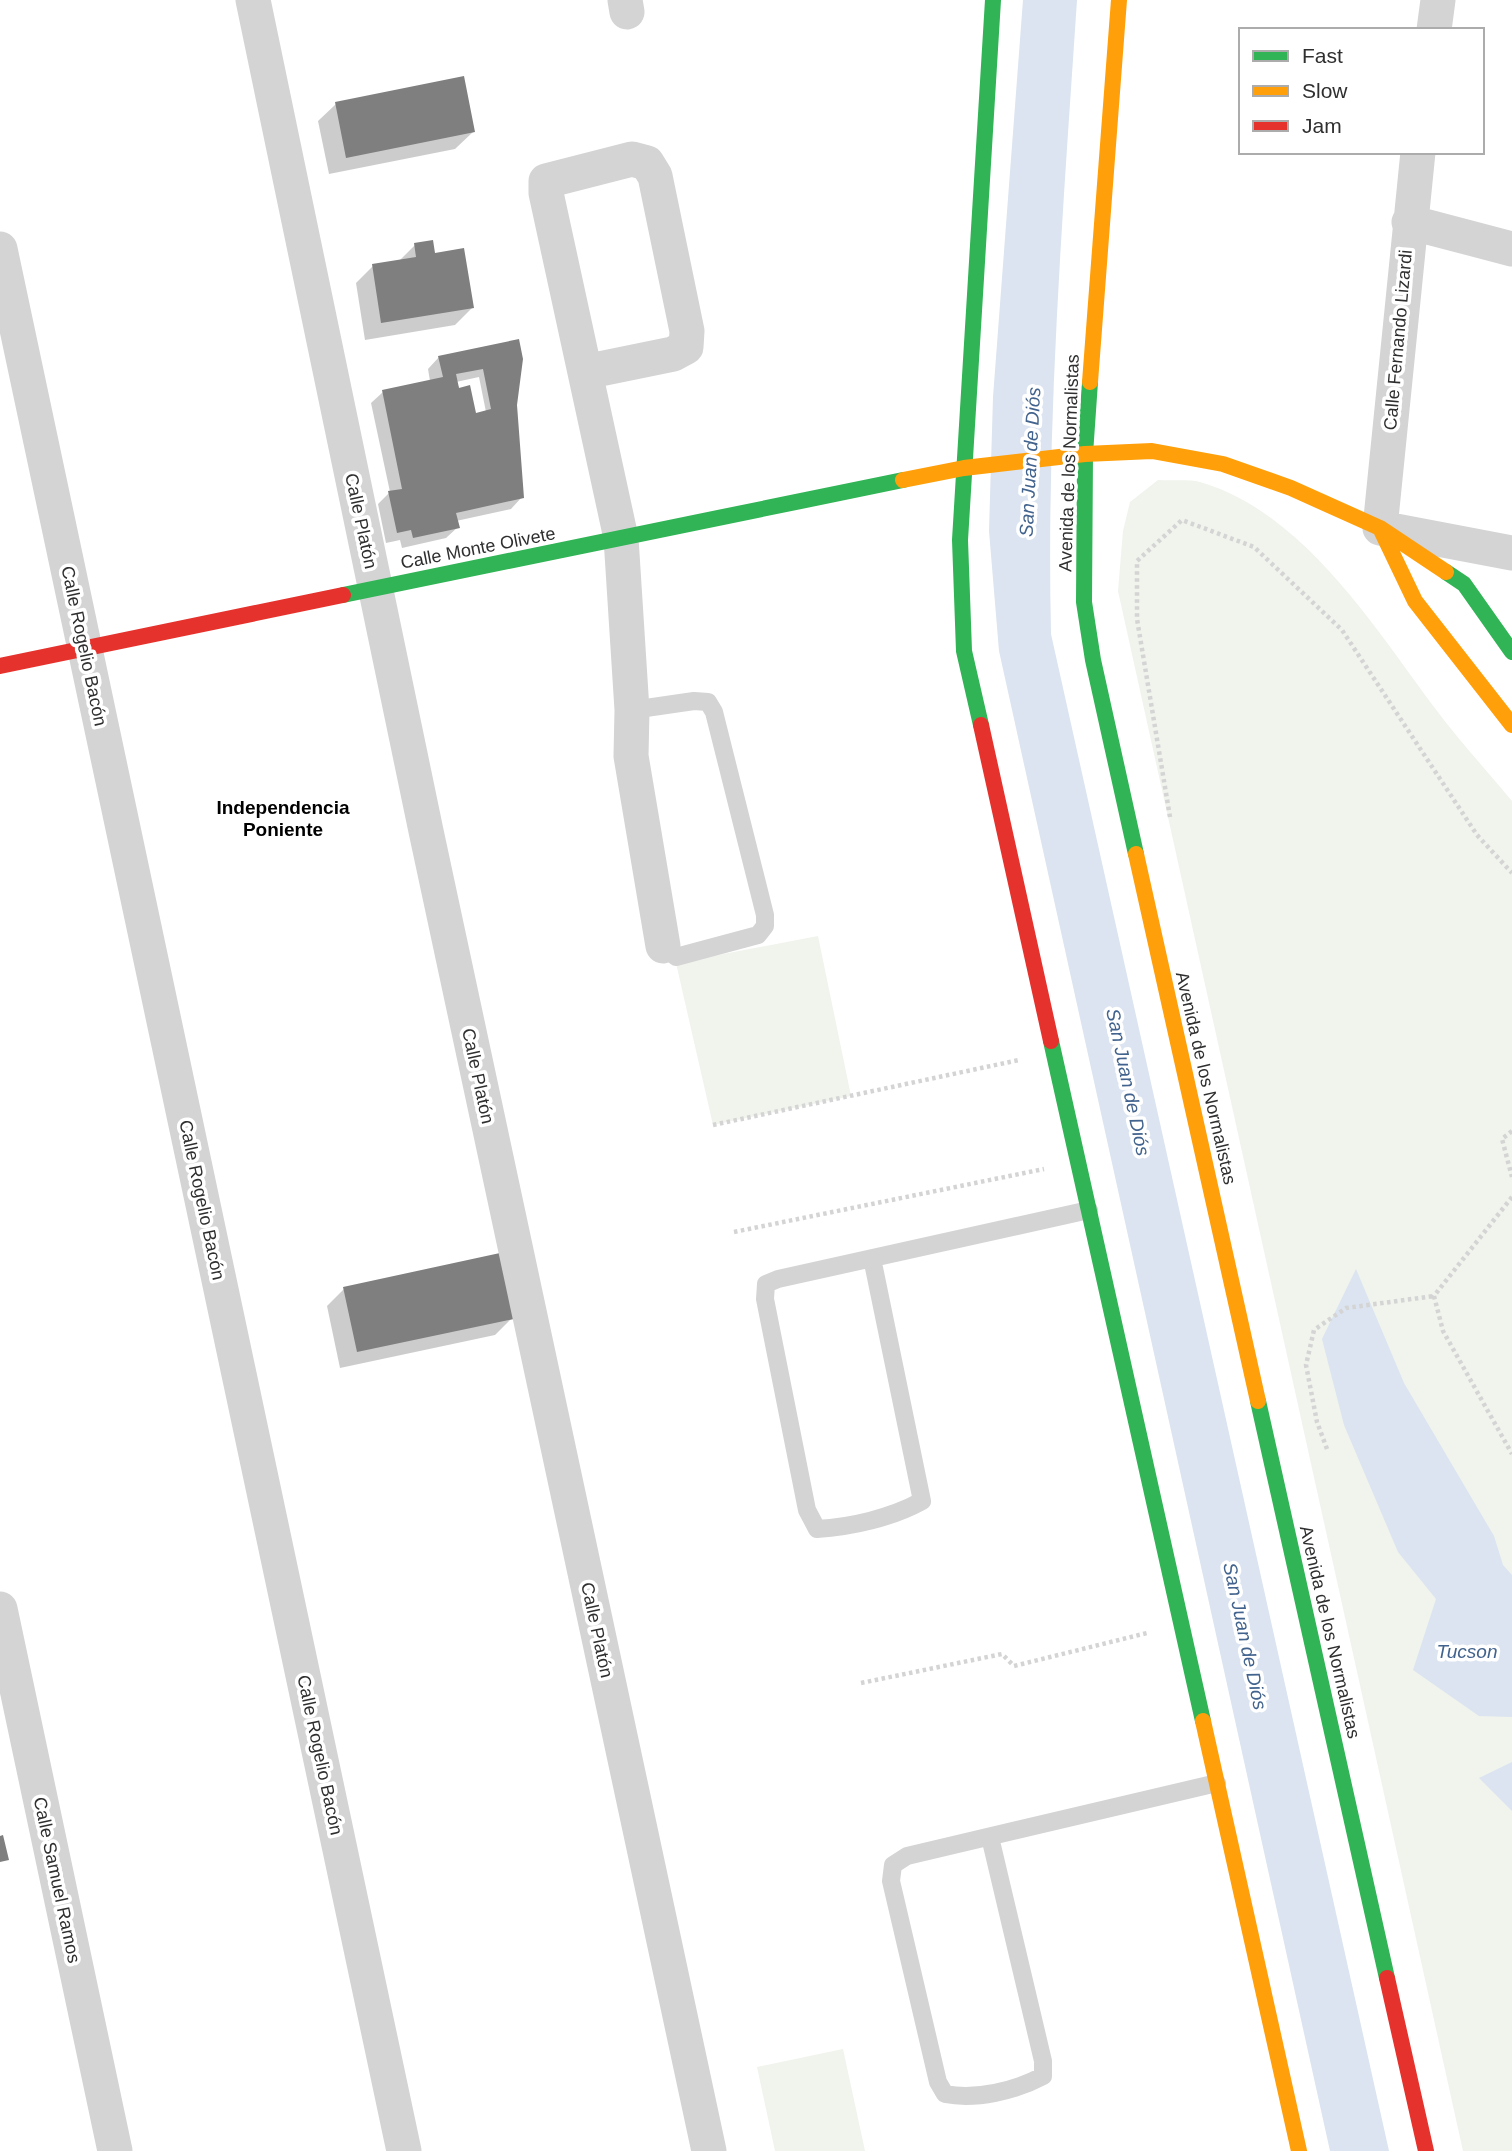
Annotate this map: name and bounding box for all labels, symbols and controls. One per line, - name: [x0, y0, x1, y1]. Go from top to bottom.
- legend: [1239, 28, 1484, 154]
- text: Fast: [1302, 44, 1343, 67]
- text: Slow: [1302, 79, 1348, 102]
- text: Jam: [1302, 114, 1342, 137]
- street label: Calle Fernando Lizardi: [1380, 249, 1416, 431]
- street label: Avenida de los Normalistas: [1055, 354, 1083, 572]
- water label: San Juan de Diós: [1016, 386, 1044, 537]
- street label: Calle Platón: [341, 471, 381, 571]
- street label: Calle Monte Olivete: [399, 523, 557, 573]
- street label: Calle Rogelio Bacón: [57, 564, 111, 728]
- district label: Independencia Poniente: [216, 797, 350, 840]
- street label: Avenida de los Normalistas: [1172, 970, 1240, 1186]
- water label: San Juan de Diós: [1102, 1006, 1154, 1158]
- street label: Calle Platón: [458, 1026, 498, 1126]
- street label: Calle Rogelio Bacón: [175, 1118, 229, 1282]
- street label: Avenida de los Normalistas: [1296, 1524, 1364, 1740]
- water label: San Juan de Diós: [1219, 1560, 1271, 1712]
- street label: Calle Platón: [577, 1580, 617, 1680]
- water label: Tucson: [1437, 1641, 1497, 1662]
- street label: Calle Rogelio Bacón: [293, 1673, 347, 1837]
- street label: Calle Samuel Ramos: [30, 1795, 84, 1965]

